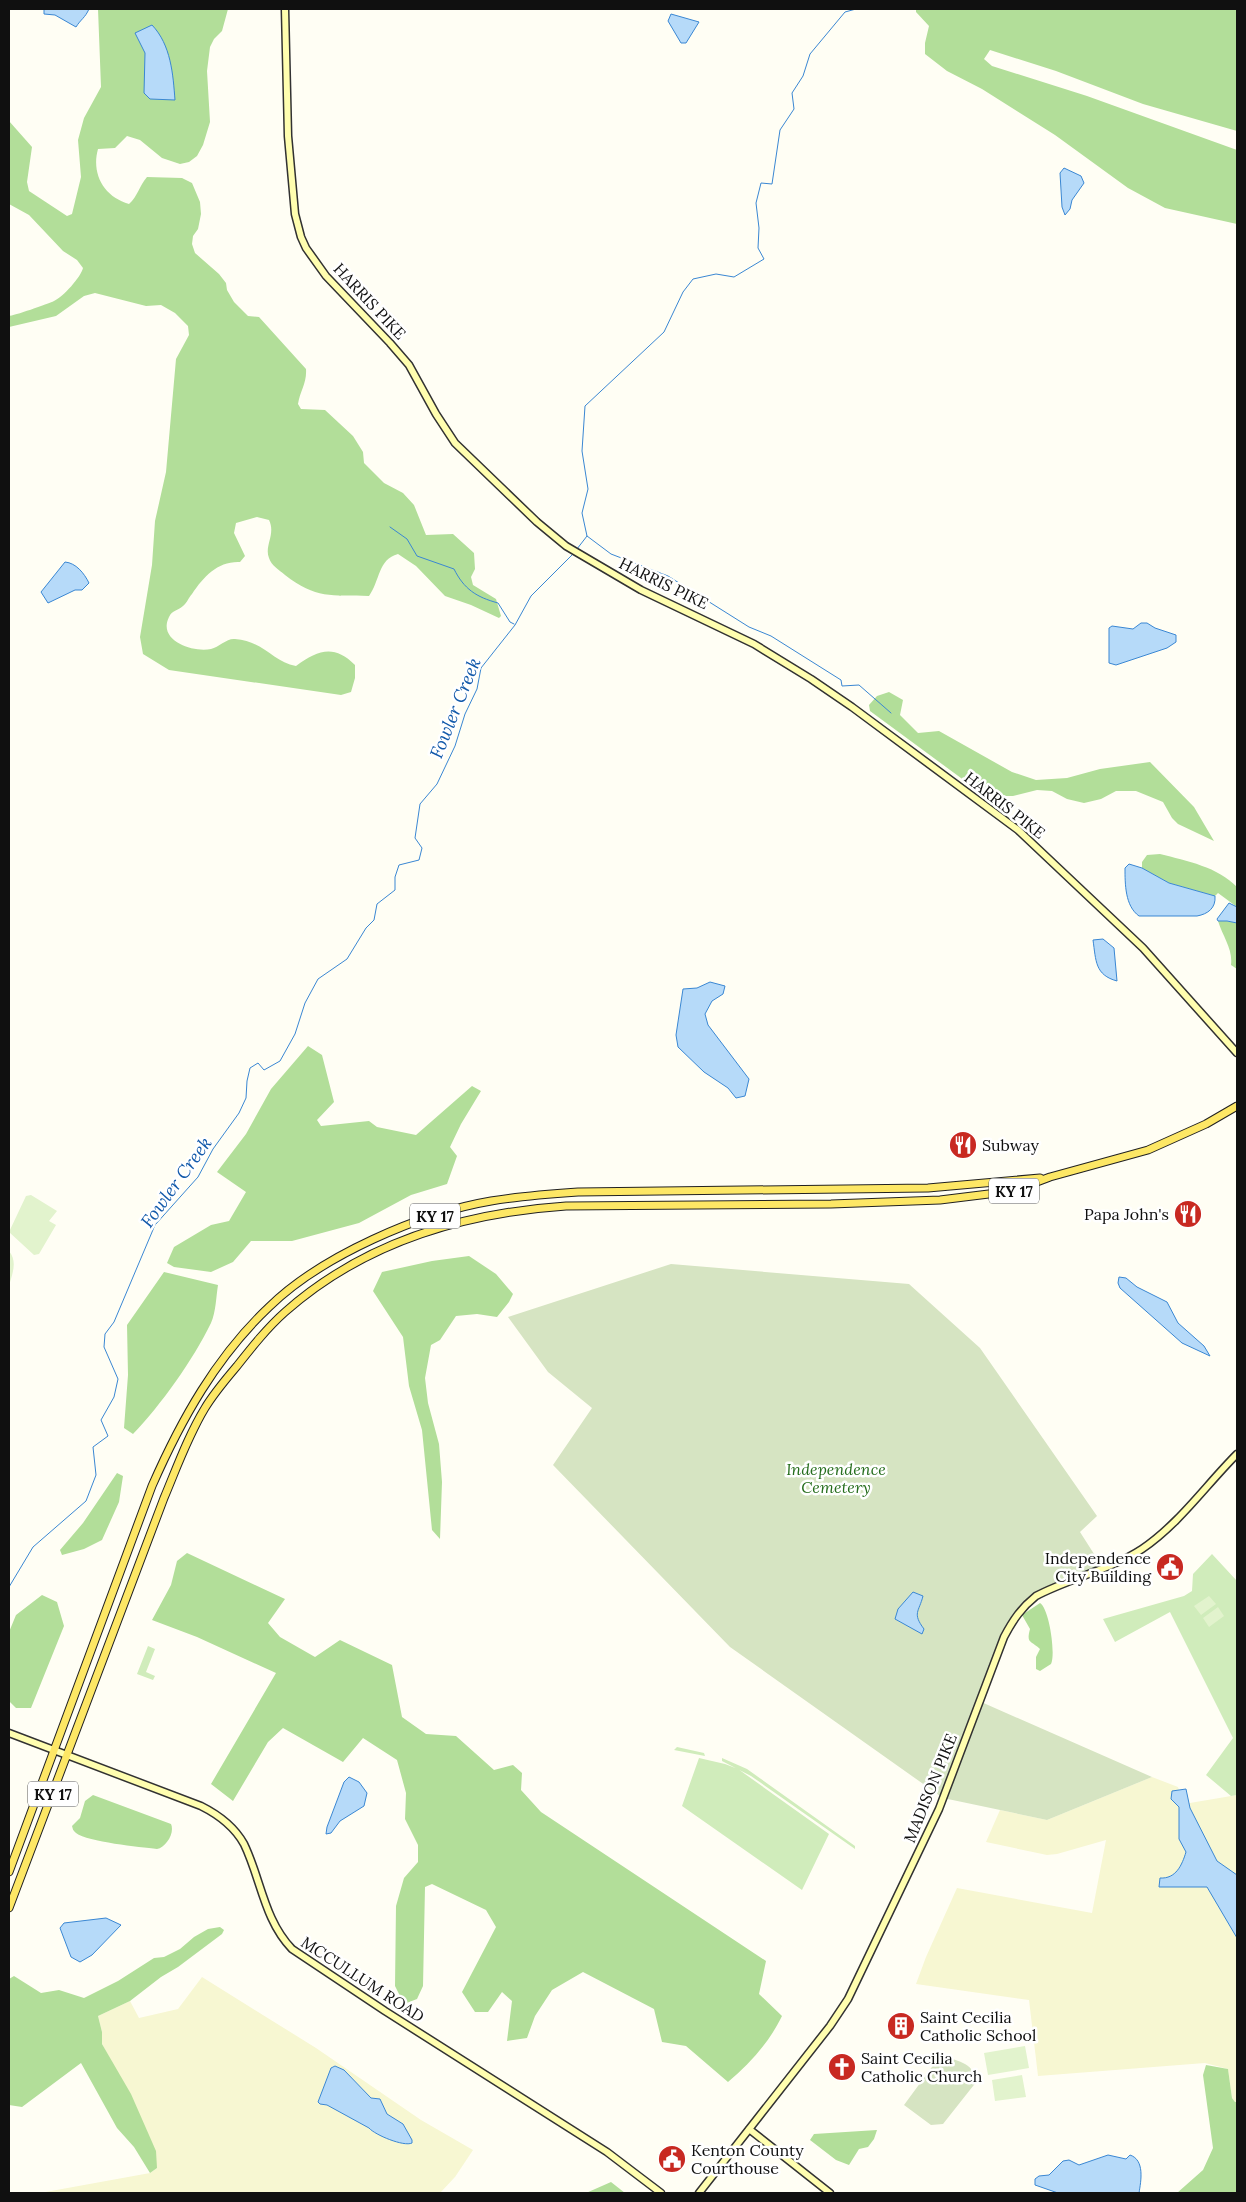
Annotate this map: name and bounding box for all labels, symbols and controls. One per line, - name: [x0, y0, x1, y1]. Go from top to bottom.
- street label: HARRIS PIKE: [330, 259, 410, 343]
- street label: HARRIS PIKE: [616, 553, 712, 613]
- water label: Fowler Creek: [424, 654, 486, 762]
- street label: HARRIS PIKE: [961, 767, 1049, 843]
- restaurant icon: Subway: [948, 1130, 978, 1160]
- water label: Fowler Creek: [135, 1132, 217, 1232]
- place label: Subway: [982, 1135, 1040, 1155]
- road number: KY 17: [989, 1178, 1039, 1204]
- restaurant icon: Papa John's: [1173, 1199, 1203, 1229]
- road number: KY 17: [410, 1204, 460, 1228]
- place label: Papa John's: [1084, 1204, 1169, 1224]
- park label: Independence Cemetery: [786, 1459, 886, 1497]
- place label: Independence City Building: [1045, 1548, 1152, 1586]
- public building icon: Independence City Building: [1155, 1552, 1185, 1582]
- street label: MADISON PIKE: [899, 1731, 961, 1845]
- road number: KY 17: [28, 1782, 78, 1806]
- street label: MCCULLUM ROAD: [298, 1932, 428, 2026]
- place label: Saint Cecilia Catholic School: [920, 2007, 1036, 2045]
- building icon: Saint Cecilia Catholic School: [886, 2011, 916, 2041]
- place label: Saint Cecilia Catholic Church: [861, 2048, 983, 2086]
- church icon: Saint Cecilia Catholic Church: [827, 2052, 857, 2082]
- place label: Kenton County Courthouse: [691, 2140, 804, 2178]
- public building icon: Kenton County Courthouse: [657, 2144, 687, 2174]

